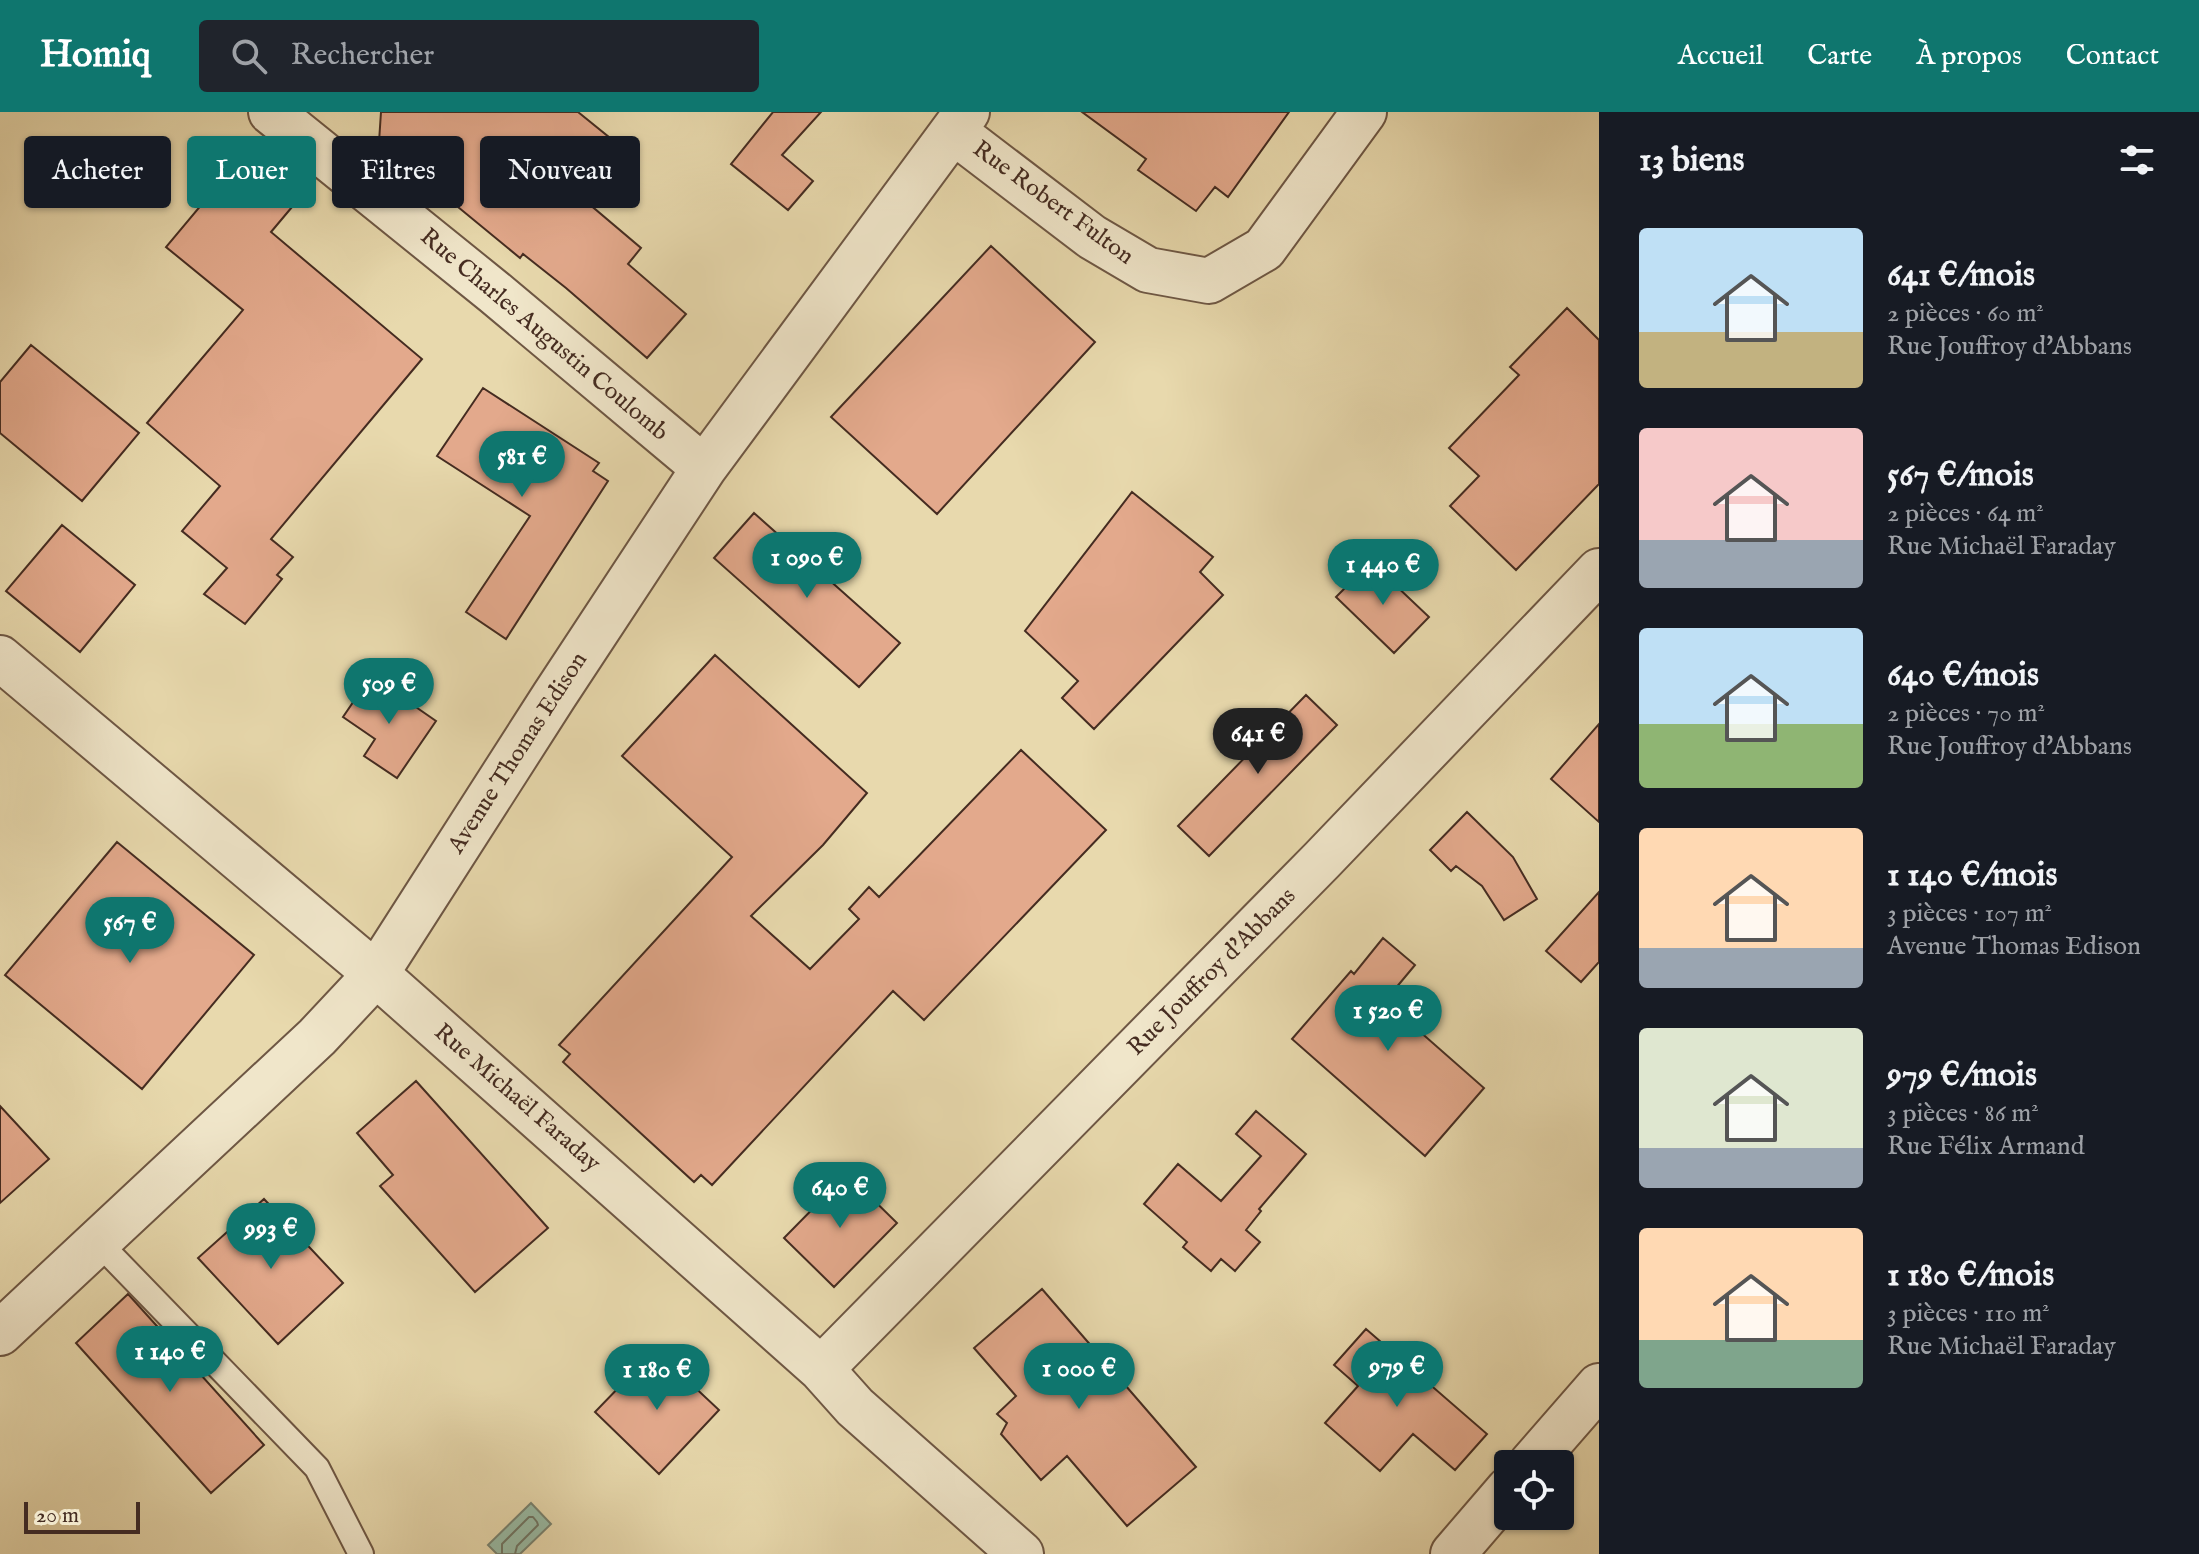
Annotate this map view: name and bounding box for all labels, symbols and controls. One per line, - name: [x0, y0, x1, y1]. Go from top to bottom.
- search box: [199, 20, 759, 92]
- text: Homiq: [40, 32, 151, 80]
- icon: search: [227, 34, 271, 78]
- text: Rechercher: [291, 37, 434, 75]
- text: Accueil: [1678, 39, 1763, 74]
- text: Carte: [1807, 39, 1872, 74]
- text: À propos: [1916, 39, 2022, 74]
- text: Contact: [2066, 39, 2159, 74]
- street label: Rue Robert Fulton: [966, 134, 1140, 272]
- chip: Acheter: [24, 136, 171, 208]
- chip: Louer: [187, 136, 316, 208]
- chip: Filtres: [332, 136, 464, 208]
- chip: Nouveau: [480, 136, 640, 208]
- icon: filters: [2115, 138, 2159, 182]
- text: 13 biens: [1639, 139, 1744, 182]
- street label: Rue Charles Augustin Coulomb: [413, 222, 675, 448]
- text: 641 €/mois: [1887, 254, 2035, 297]
- icon: home: [1703, 260, 1799, 356]
- text: 2 pièces · 60 m²: [1887, 297, 2044, 330]
- text: Rue Jouffroy d'Abbans: [1887, 330, 2132, 363]
- pin: 581 €: [466, 431, 578, 499]
- text: 581 €: [497, 440, 547, 473]
- text: 567 €/mois: [1887, 454, 2034, 497]
- icon: home: [1703, 460, 1799, 556]
- text: 2 pièces · 64 m²: [1887, 497, 2044, 530]
- text: Rue Michaël Faraday: [1887, 530, 2116, 563]
- pin: 1 090 €: [733, 532, 881, 600]
- pin: 1 440 €: [1309, 539, 1457, 607]
- text: 1 090 €: [770, 541, 844, 574]
- text: 1 440 €: [1346, 548, 1420, 581]
- street label: Avenue Thomas Edison: [441, 646, 595, 861]
- text: 640 €/mois: [1887, 654, 2039, 697]
- pin: 509 €: [333, 658, 445, 726]
- icon: home: [1703, 660, 1799, 756]
- text: 509 €: [362, 667, 416, 700]
- text: 2 pièces · 70 m²: [1887, 697, 2045, 730]
- pin: 641 €: [1202, 708, 1314, 776]
- text: 641 €: [1231, 717, 1285, 750]
- text: Rue Jouffroy d'Abbans: [1887, 730, 2132, 763]
- text: 1 140 €/mois: [1887, 854, 2057, 897]
- icon: home: [1703, 860, 1799, 956]
- street label: Rue Jouffroy d'Abbans: [1121, 881, 1303, 1063]
- pin: 567 €: [74, 897, 186, 965]
- text: 3 pièces · 107 m²: [1887, 897, 2052, 930]
- text: 567 €: [103, 906, 157, 939]
- text: Avenue Thomas Edison: [1887, 930, 2141, 963]
- pin: 1 520 €: [1314, 985, 1462, 1053]
- text: 1 520 €: [1353, 994, 1423, 1027]
- street label: Rue Michaël Faraday: [427, 1017, 607, 1179]
- text: 979 €/mois: [1887, 1054, 2037, 1097]
- icon: home: [1703, 1060, 1799, 1156]
- text: 3 pièces · 86 m²: [1887, 1097, 2039, 1130]
- text: Rue Félix Armand: [1887, 1130, 2085, 1163]
- pin: 640 €: [784, 1162, 896, 1230]
- text: 640 €: [811, 1171, 869, 1204]
- pin: 993 €: [215, 1203, 327, 1271]
- text: 993 €: [244, 1212, 298, 1245]
- text: 1 180 €/mois: [1887, 1254, 2054, 1297]
- icon: home: [1703, 1260, 1799, 1356]
- text: 3 pièces · 110 m²: [1887, 1297, 2050, 1330]
- pin: 1 140 €: [96, 1326, 244, 1394]
- text: Rue Michaël Faraday: [1887, 1330, 2116, 1363]
- text: 1 140 €: [134, 1335, 206, 1368]
- pin: 979 €: [1341, 1341, 1453, 1409]
- pin: 1 000 €: [1005, 1343, 1153, 1411]
- pin: 1 180 €: [583, 1344, 731, 1412]
- text: 979 €: [1369, 1350, 1425, 1383]
- text: 1 000 €: [1042, 1352, 1116, 1385]
- text: 1 180 €: [623, 1353, 691, 1386]
- map controls: [1494, 1450, 1574, 1530]
- button: locate: [1494, 1450, 1574, 1530]
- scale bar: [24, 1498, 140, 1534]
- text: 20 m: [36, 1502, 79, 1530]

